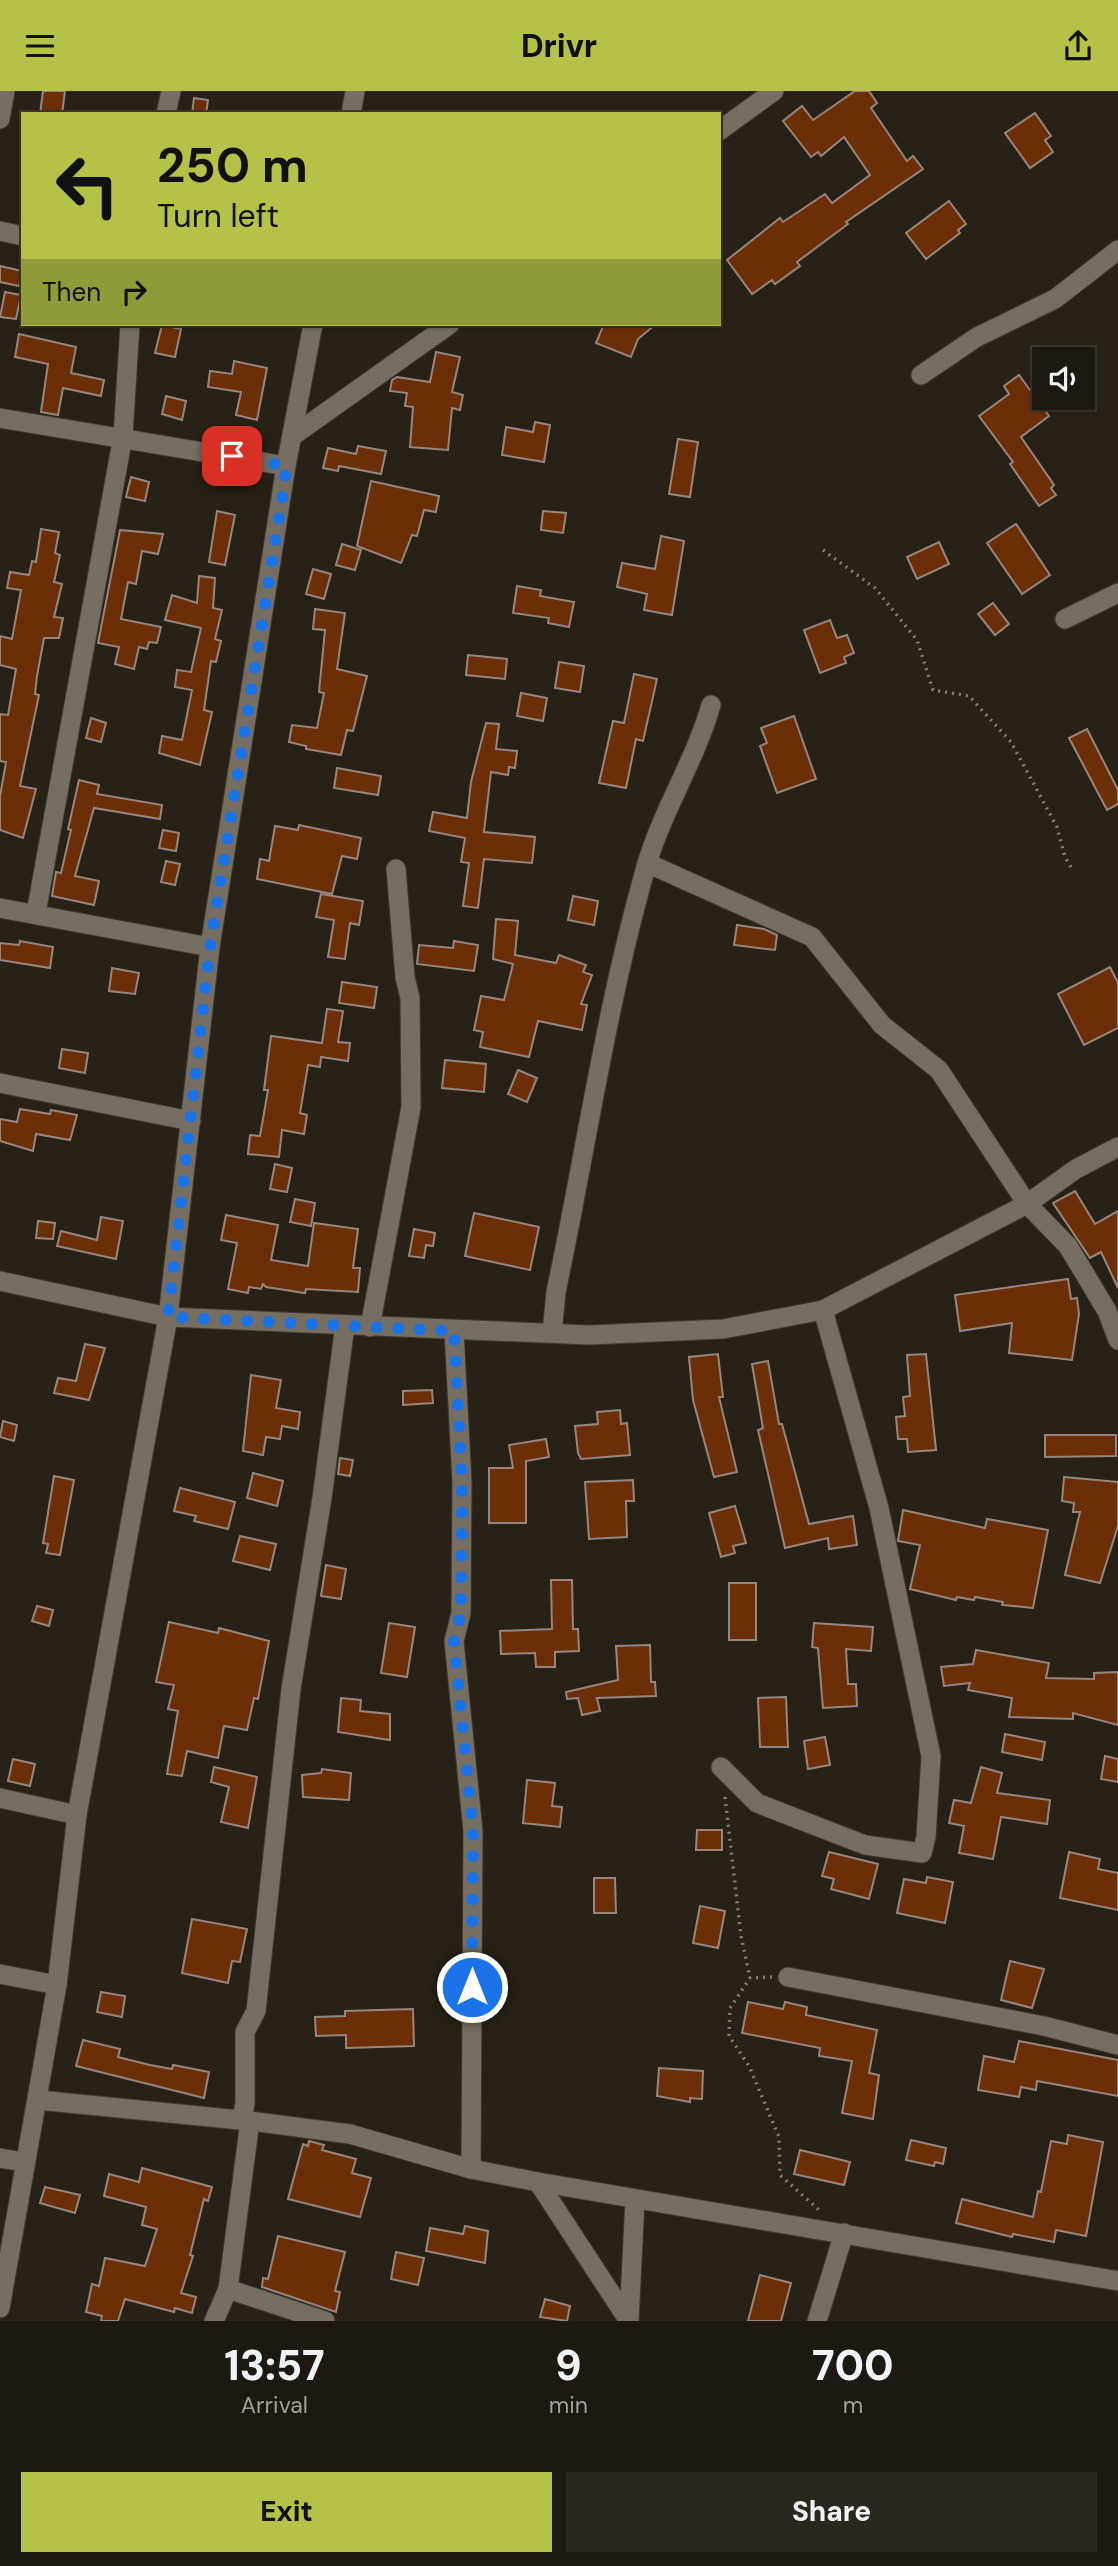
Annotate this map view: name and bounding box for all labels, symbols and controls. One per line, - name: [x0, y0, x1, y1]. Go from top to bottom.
- text: Drivr: [521, 25, 597, 67]
- icon: menu: [21, 27, 59, 65]
- icon: share: [1059, 27, 1097, 65]
- text: 250 m: [157, 133, 308, 197]
- icon: left: [42, 140, 133, 231]
- text: Turn left: [157, 195, 279, 237]
- icon: right: [115, 273, 153, 311]
- text: Then: [42, 275, 101, 309]
- map controls: [1032, 347, 1095, 410]
- button: sound: [1032, 347, 1095, 410]
- pin: [202, 426, 262, 486]
- icon: arrive: [213, 437, 251, 475]
- position arrow: [435, 1950, 509, 2024]
- text: 13:57: [224, 2338, 324, 2393]
- text: 9: [555, 2338, 582, 2393]
- text: 700: [812, 2338, 894, 2393]
- text: Arrival: [241, 2390, 308, 2420]
- text: min: [549, 2390, 588, 2420]
- text: m: [843, 2390, 863, 2420]
- button: Exit: [21, 2472, 552, 2552]
- button: Share: [566, 2472, 1097, 2552]

